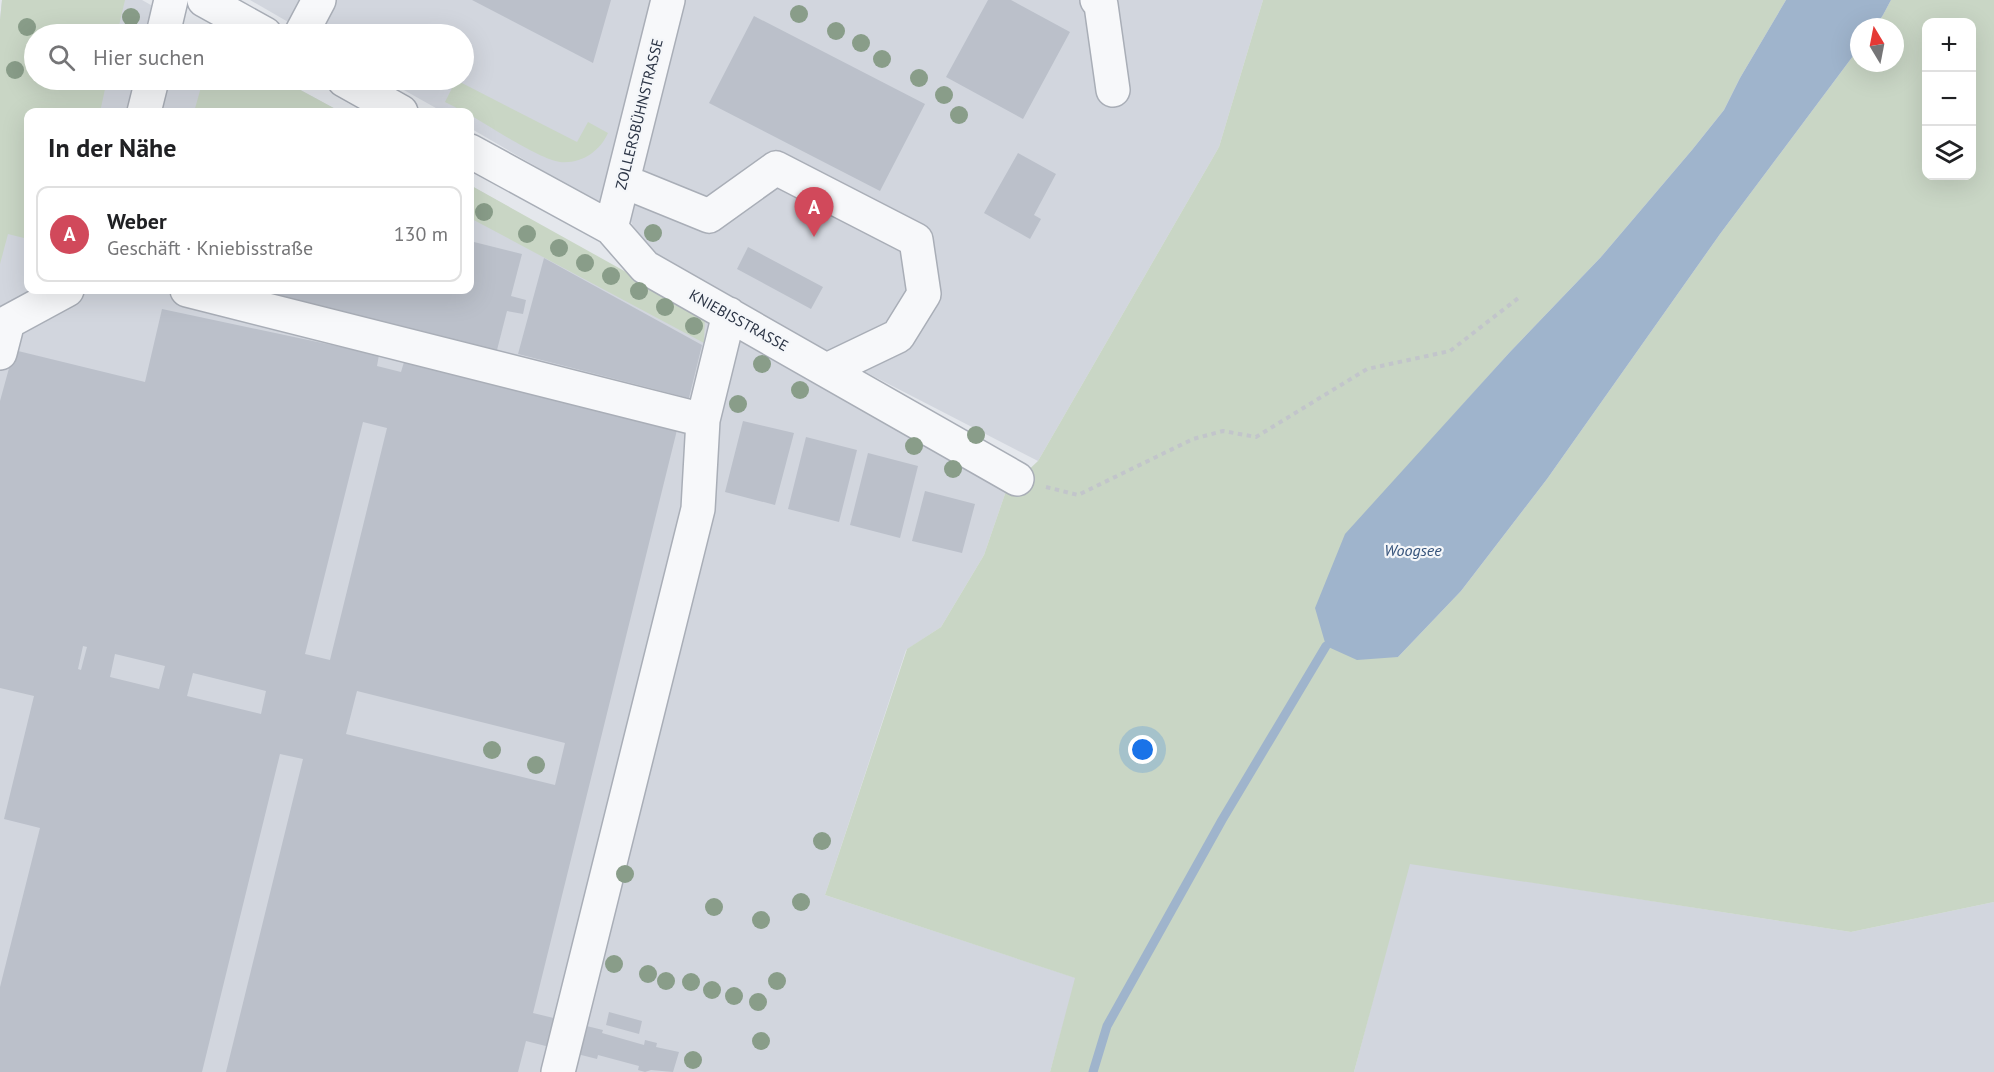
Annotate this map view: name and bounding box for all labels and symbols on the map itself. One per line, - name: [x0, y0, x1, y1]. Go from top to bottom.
- north arrow: [1850, 18, 1904, 72]
- street label: ZOLLERSBÜHNSTRASSE: [611, 37, 667, 191]
- pin: A: [794, 188, 834, 237]
- street label: KNIEBISSTRASSE: [686, 285, 792, 355]
- water label: Woogsee: [1384, 540, 1442, 560]
- your location: [1128, 735, 1157, 764]

